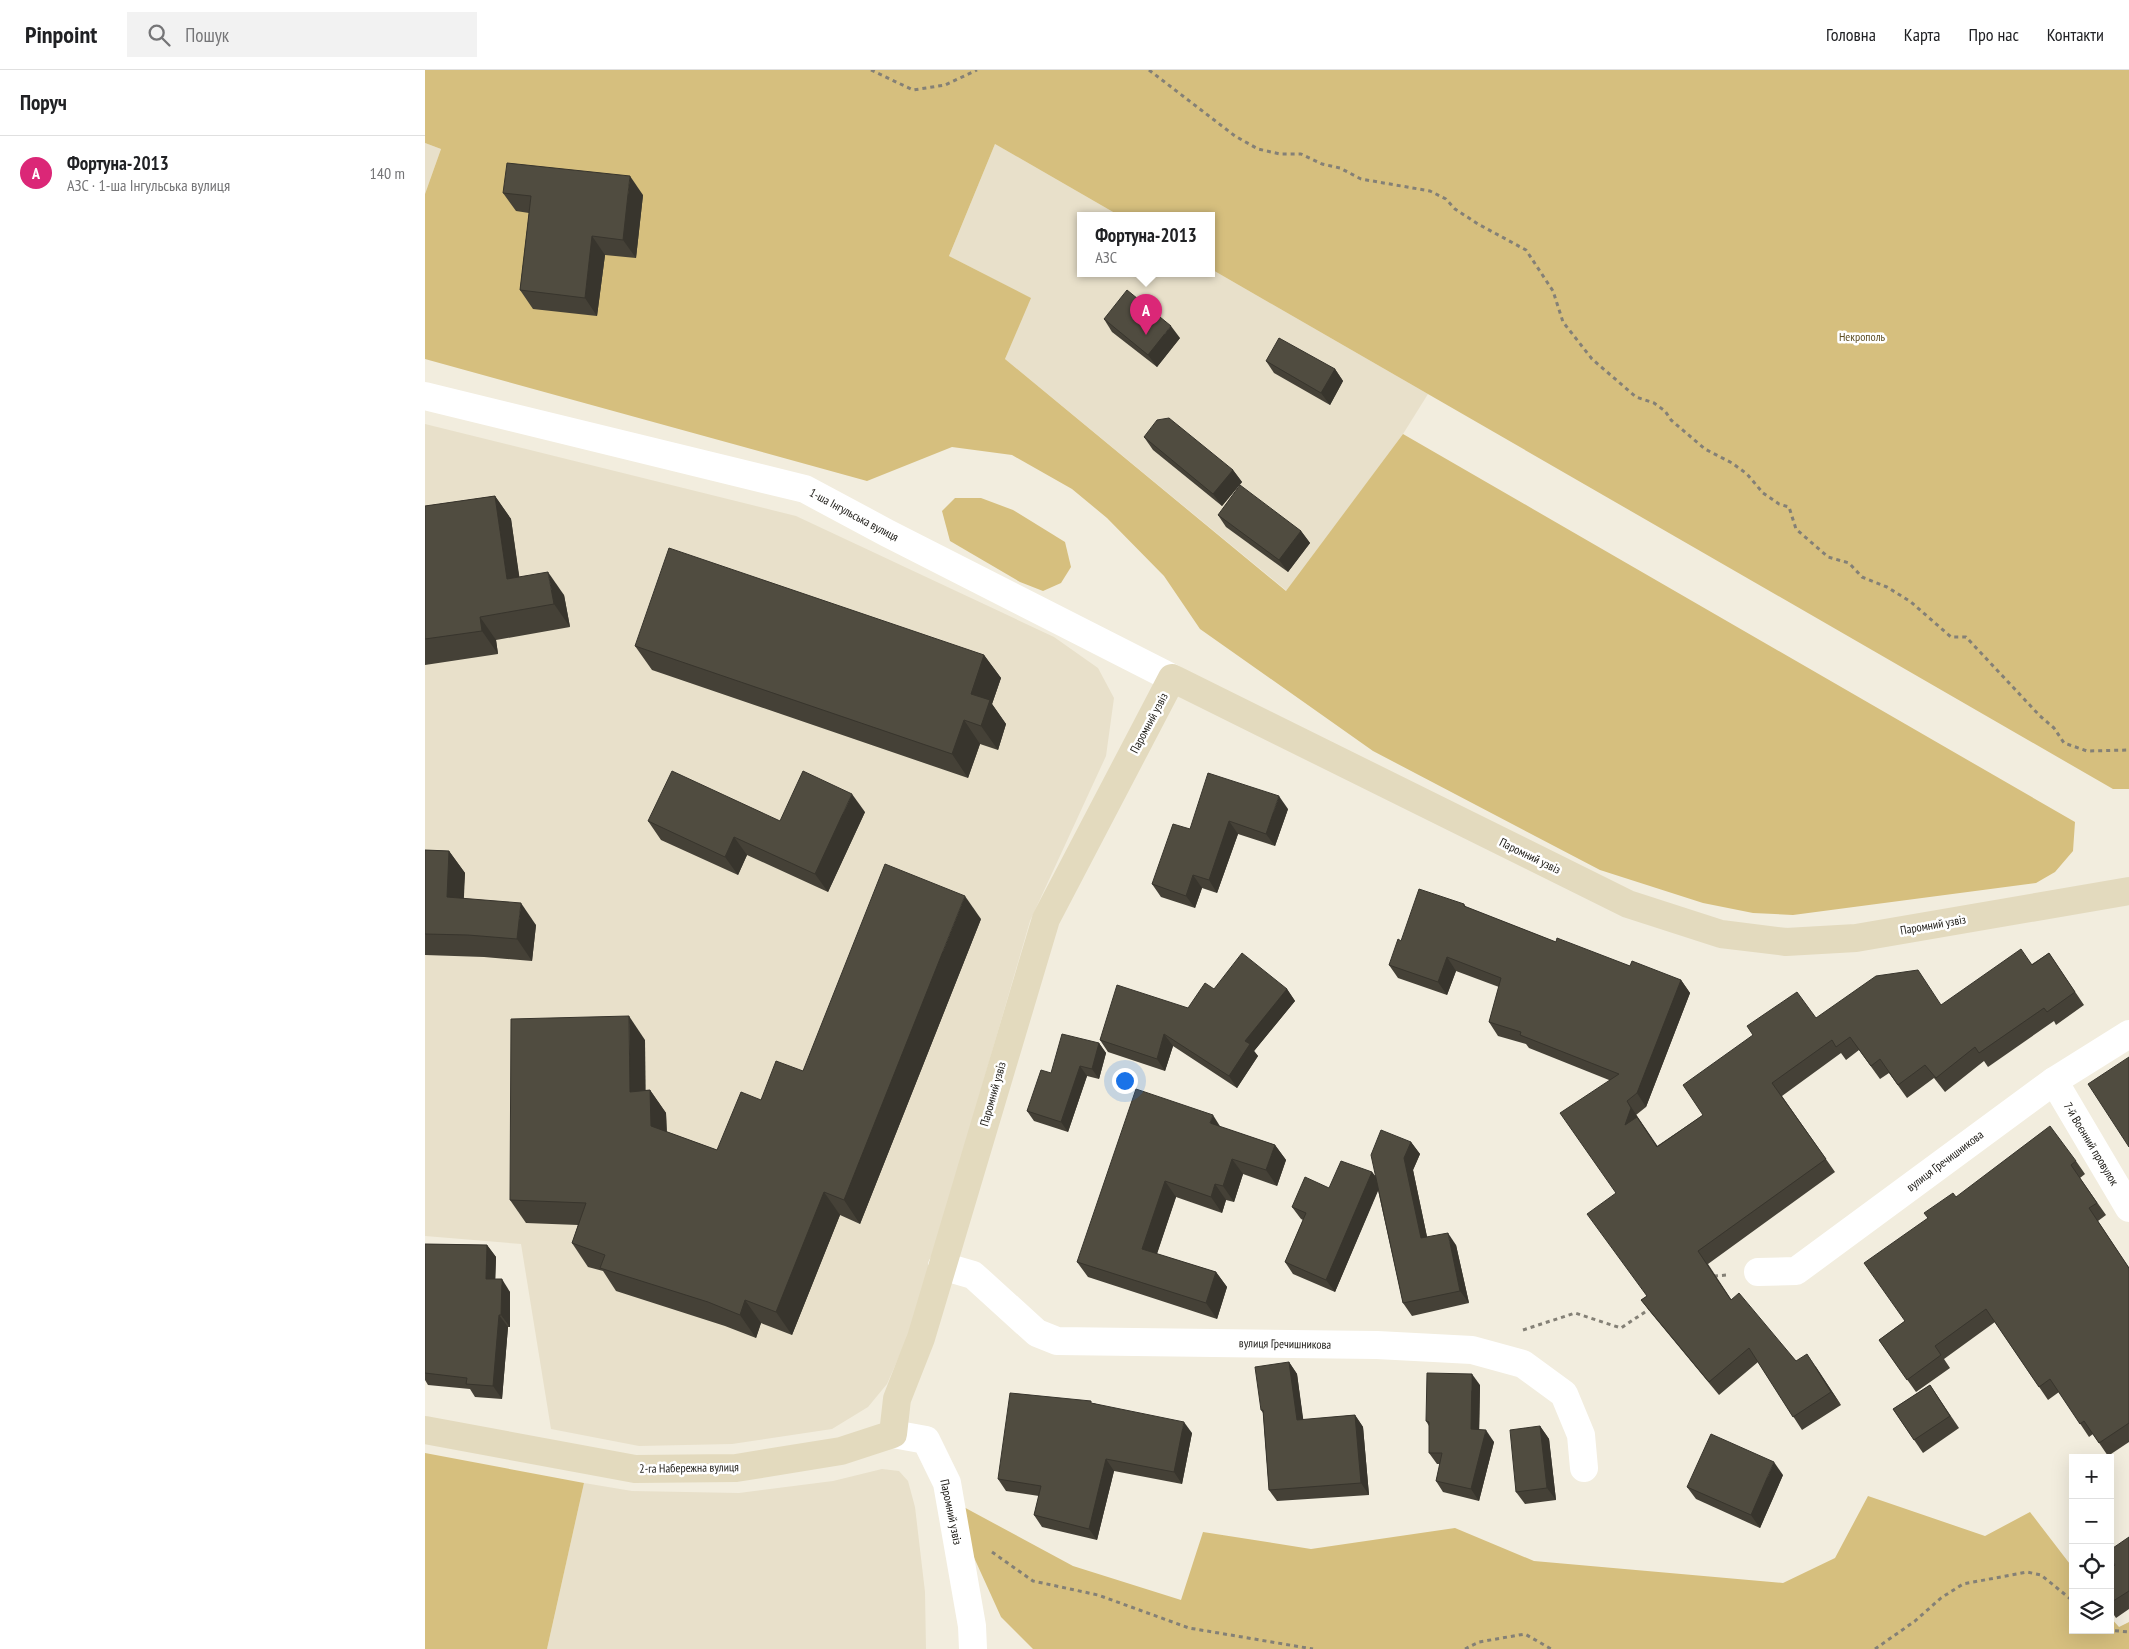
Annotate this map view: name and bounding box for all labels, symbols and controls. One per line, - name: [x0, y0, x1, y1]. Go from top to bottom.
- search box: [127, 12, 477, 57]
- text: Pinpoint: [25, 19, 97, 50]
- icon: search: [145, 21, 173, 49]
- text: Пошук: [185, 23, 229, 47]
- text: Головна: [1826, 23, 1876, 46]
- text: Карта: [1904, 23, 1941, 46]
- text: Про нас: [1969, 23, 2019, 46]
- text: Контакти: [2047, 23, 2104, 46]
- text: Поруч: [20, 89, 67, 116]
- text: Фортуна-2013: [67, 151, 169, 175]
- text: A: [32, 163, 40, 183]
- text: 140 m: [370, 163, 405, 183]
- text: АЗС · 1-ша Інгульська вулиця: [67, 175, 230, 195]
- popup: [1077, 212, 1215, 277]
- text: Фортуна-2013: [1095, 223, 1197, 247]
- text: АЗС: [1095, 247, 1117, 267]
- pin: A: [1130, 294, 1162, 335]
- park label: Некрополь: [1839, 329, 1886, 344]
- street label: 1-ша Інгульська вулиця: [807, 485, 902, 545]
- street label: Паромний узвіз: [1126, 690, 1171, 756]
- street label: Паромний узвіз: [1497, 834, 1563, 877]
- street label: Паромний узвіз: [1899, 911, 1967, 938]
- street label: Паромний узвіз: [976, 1060, 1009, 1128]
- your location: [1112, 1068, 1138, 1094]
- street label: 7-й Воєнний провулок: [2061, 1099, 2122, 1188]
- street label: вулиця Гречишникова: [1903, 1127, 1986, 1194]
- street label: вулиця Гречишникова: [1239, 1335, 1331, 1352]
- map controls: [2069, 1454, 2114, 1634]
- button: +: [2069, 1454, 2114, 1499]
- street label: 2-га Набережна вулиця: [639, 1459, 739, 1476]
- street label: Паромний узвіз: [937, 1478, 966, 1546]
- button: −: [2069, 1499, 2114, 1544]
- button: locate: [2069, 1544, 2114, 1589]
- button: layers: [2069, 1589, 2114, 1634]

